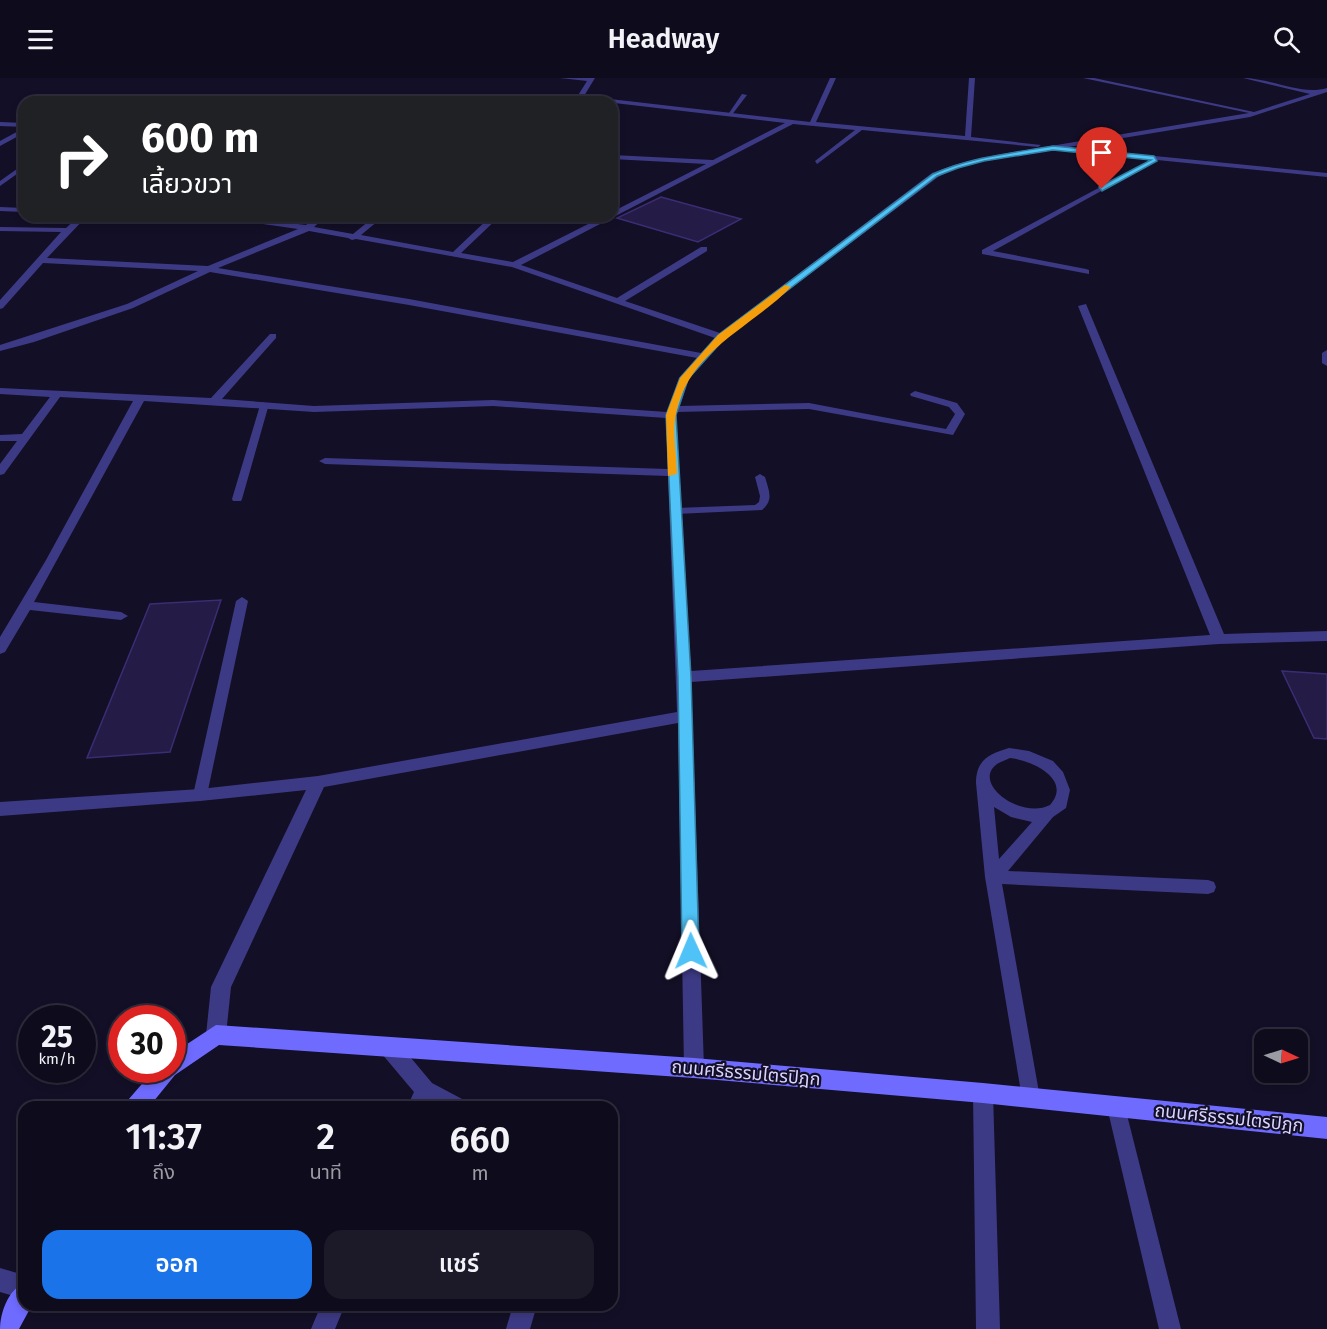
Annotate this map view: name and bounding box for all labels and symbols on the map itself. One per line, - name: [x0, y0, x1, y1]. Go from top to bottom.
- pin: [1076, 127, 1127, 189]
- position arrow: [659, 919, 723, 983]
- speed limit sign: 30: [108, 1005, 186, 1083]
- north arrow: [1254, 1029, 1308, 1083]
- street label: ถนนศรีธรรมไตรปิฎก: [671, 1056, 821, 1090]
- street label: ถนนศรีธรรมไตรปิฎก: [1154, 1099, 1304, 1137]

